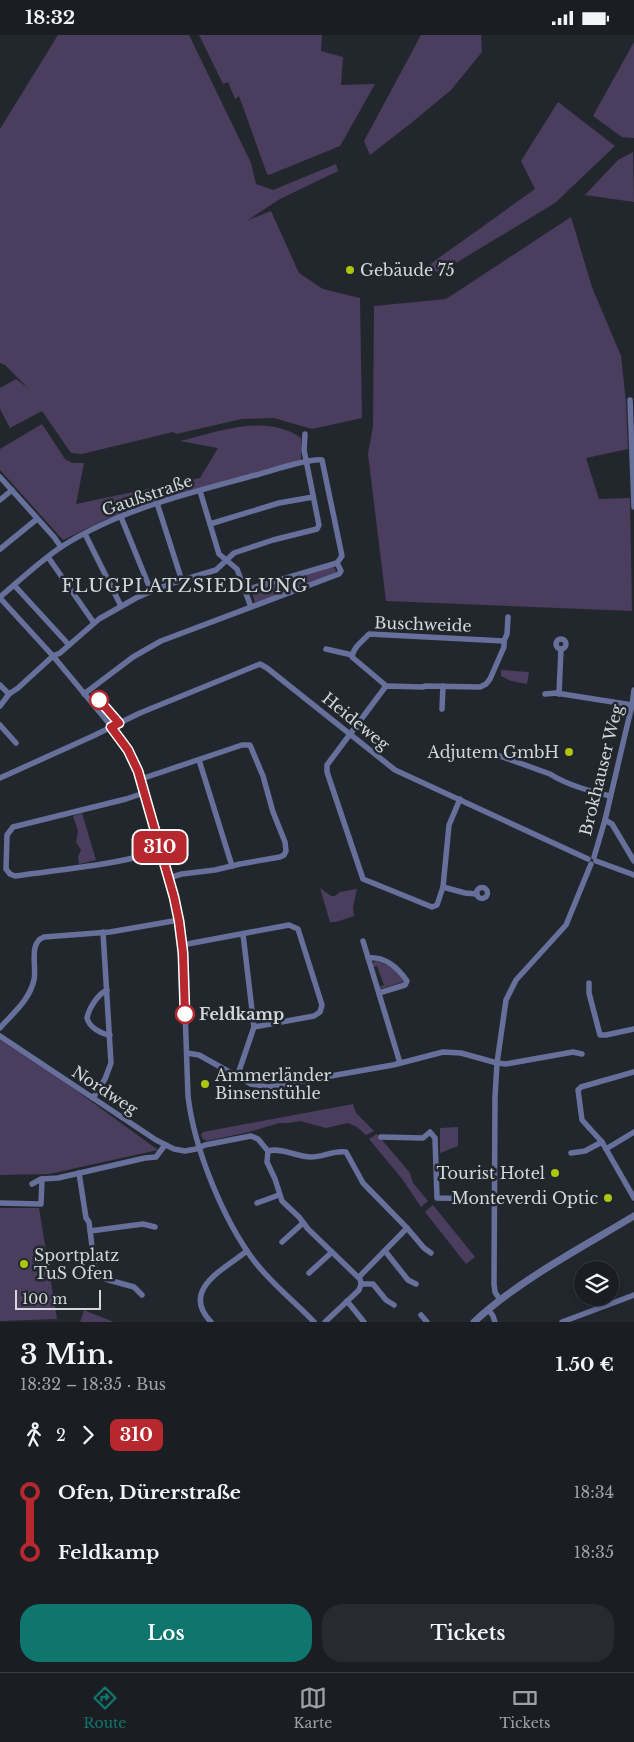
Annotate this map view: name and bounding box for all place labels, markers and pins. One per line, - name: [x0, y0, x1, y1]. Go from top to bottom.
- place label: Gebäude 75: [360, 260, 455, 280]
- marker: Gebäude 75: [344, 264, 356, 276]
- unlabelled marker: [89, 690, 109, 710]
- place label: Adjutem GmbH: [427, 742, 559, 762]
- marker: Adjutem GmbH: [563, 746, 575, 758]
- marker: Feldkamp: [175, 1004, 195, 1024]
- place label: Feldkamp: [199, 1004, 284, 1024]
- place label: Ammerländer Binsenstühle: [214, 1065, 332, 1103]
- marker: Ammerländer Binsenstühle: [199, 1078, 211, 1090]
- place label: Tourist Hotel: [437, 1163, 545, 1183]
- marker: Tourist Hotel: [549, 1167, 561, 1179]
- place label: Monteverdi Optic: [452, 1188, 598, 1208]
- marker: Monteverdi Optic: [602, 1192, 614, 1204]
- place label: Sportplatz TuS Ofen: [34, 1245, 119, 1283]
- marker: Sportplatz TuS Ofen: [18, 1258, 30, 1270]

